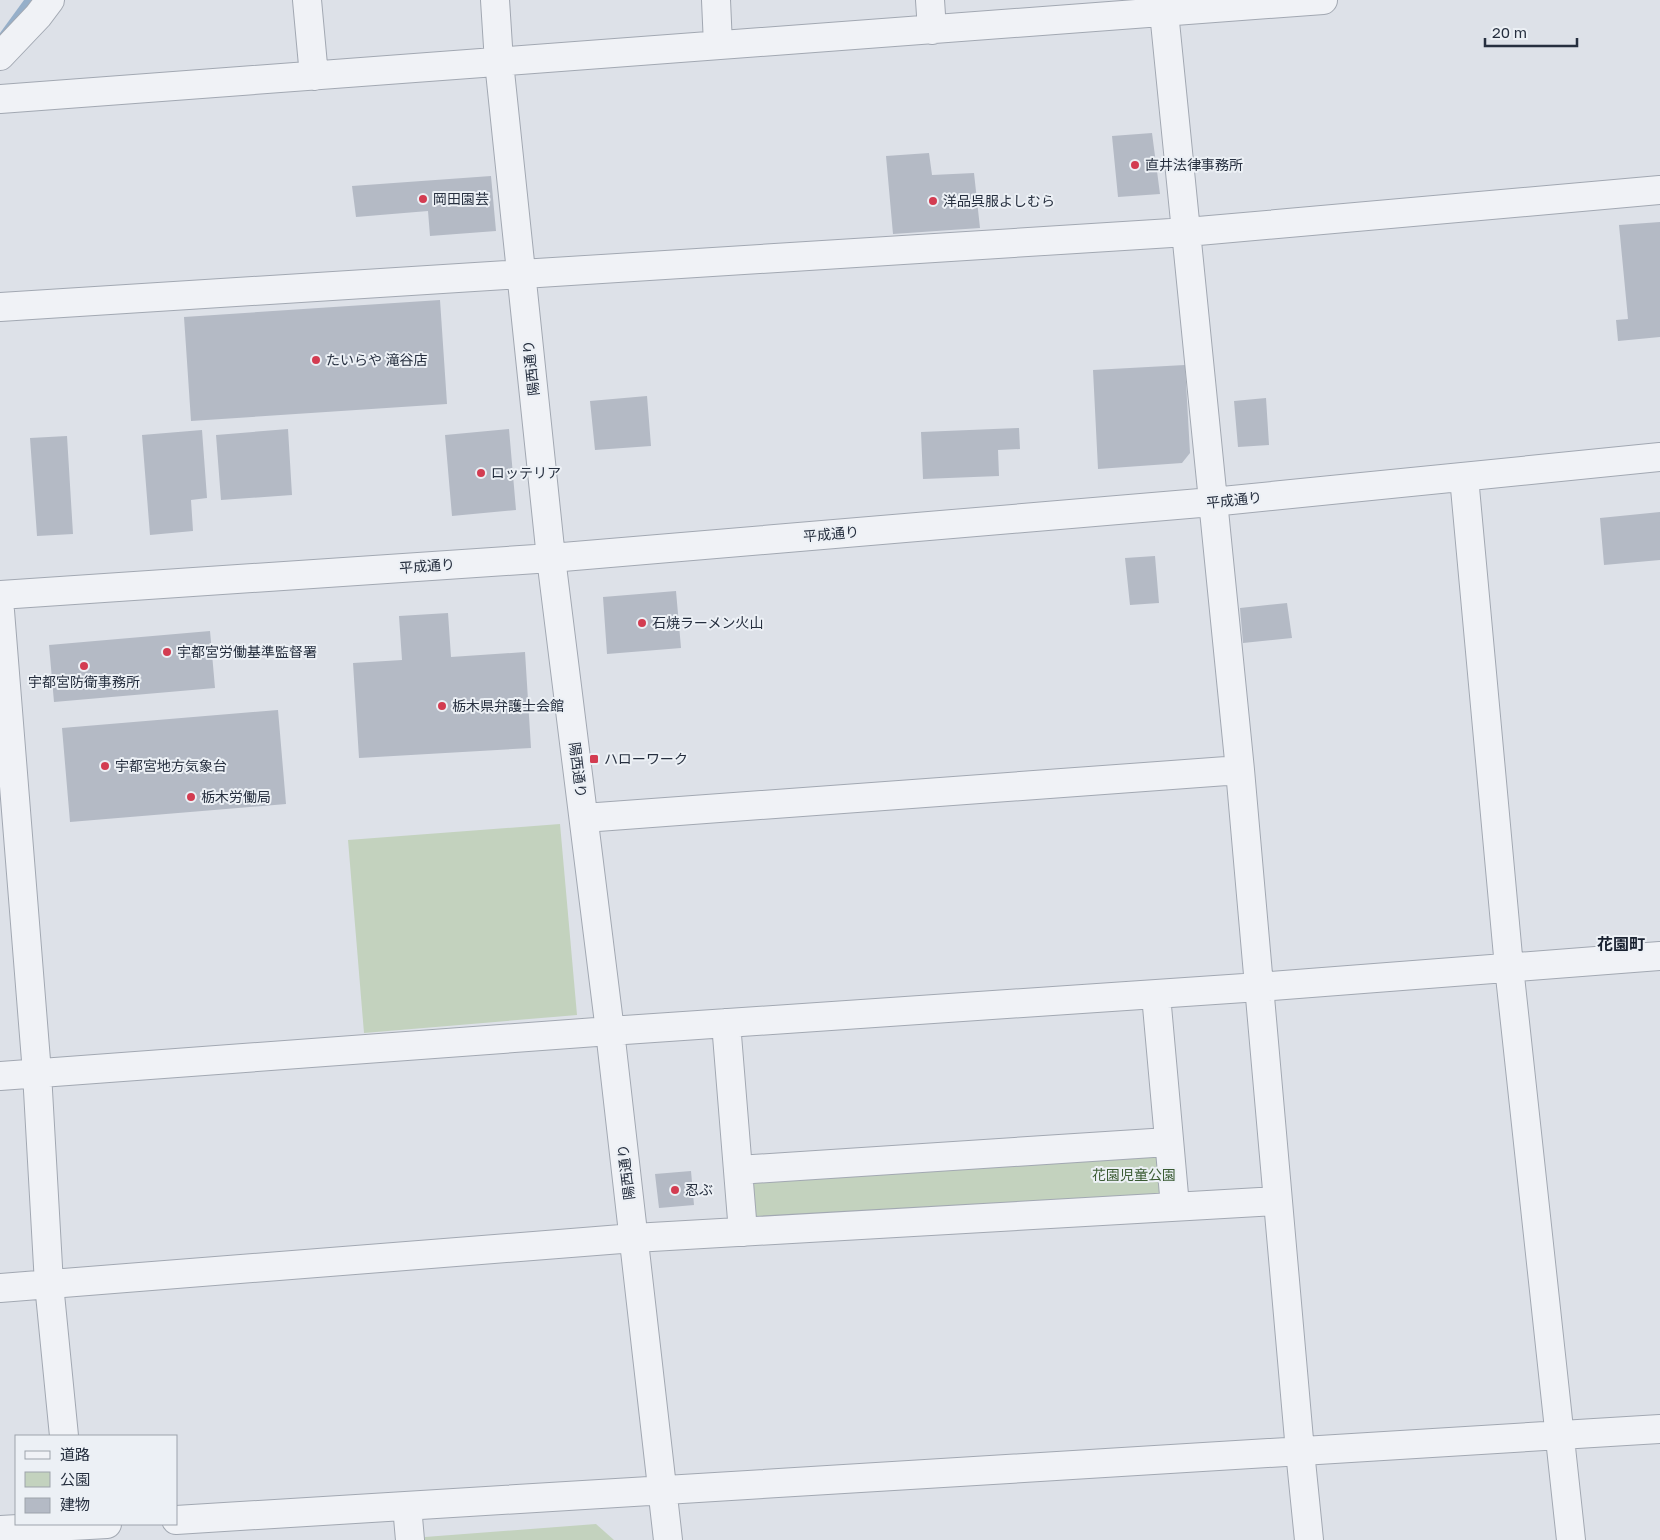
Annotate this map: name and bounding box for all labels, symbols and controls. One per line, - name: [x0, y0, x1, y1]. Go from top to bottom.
- scale bar: [1485, 15, 1578, 47]
- text: 20 m: [1492, 23, 1527, 41]
- place label: 直井法律事務所: [1145, 156, 1243, 173]
- marker: 直井法律事務所: [1129, 159, 1141, 171]
- place label: 岡田園芸: [433, 190, 489, 207]
- place label: 洋品呉服よしむら: [943, 192, 1055, 209]
- marker: 岡田園芸: [417, 193, 429, 205]
- marker: 洋品呉服よしむら: [927, 195, 939, 207]
- street label: 陽西通り: [519, 339, 542, 397]
- place label: たいらや 滝谷店: [326, 351, 428, 368]
- marker: たいらや 滝谷店: [310, 354, 322, 366]
- place label: ロッテリア: [491, 464, 561, 481]
- marker: ロッテリア: [475, 467, 487, 479]
- street label: 平成通り: [1205, 488, 1263, 511]
- street label: 平成通り: [802, 523, 860, 544]
- street label: 平成通り: [398, 555, 455, 576]
- place label: 石焼ラーメン火山: [652, 614, 763, 631]
- marker: 石焼ラーメン火山: [636, 617, 648, 629]
- place label: 宇都宮労働基準監督署: [177, 643, 317, 660]
- marker: 宇都宮労働基準監督署: [161, 646, 173, 658]
- marker: 宇都宮防衛事務所: [78, 660, 90, 672]
- place label: 宇都宮防衛事務所: [28, 673, 140, 690]
- place label: 栃木県弁護士会館: [452, 697, 564, 714]
- marker: 栃木県弁護士会館: [436, 700, 448, 712]
- street label: 陽西通り: [567, 741, 590, 799]
- place label: ハローワーク: [604, 750, 688, 767]
- marker: ハローワーク: [588, 753, 600, 765]
- place label: 宇都宮地方気象台: [115, 757, 227, 774]
- marker: 宇都宮地方気象台: [99, 760, 111, 772]
- place label: 栃木労働局: [201, 788, 271, 805]
- marker: 栃木労働局: [185, 791, 197, 803]
- district label: 花園町: [1597, 934, 1645, 954]
- street label: 陽西通り: [614, 1143, 637, 1201]
- park label: 花園児童公園: [1092, 1166, 1176, 1183]
- place label: 忍ぶ: [685, 1181, 713, 1198]
- marker: 忍ぶ: [669, 1184, 681, 1196]
- legend: [15, 1435, 178, 1525]
- text: 道路: [60, 1445, 90, 1463]
- text: 公園: [60, 1470, 90, 1488]
- text: 建物: [60, 1495, 90, 1513]

